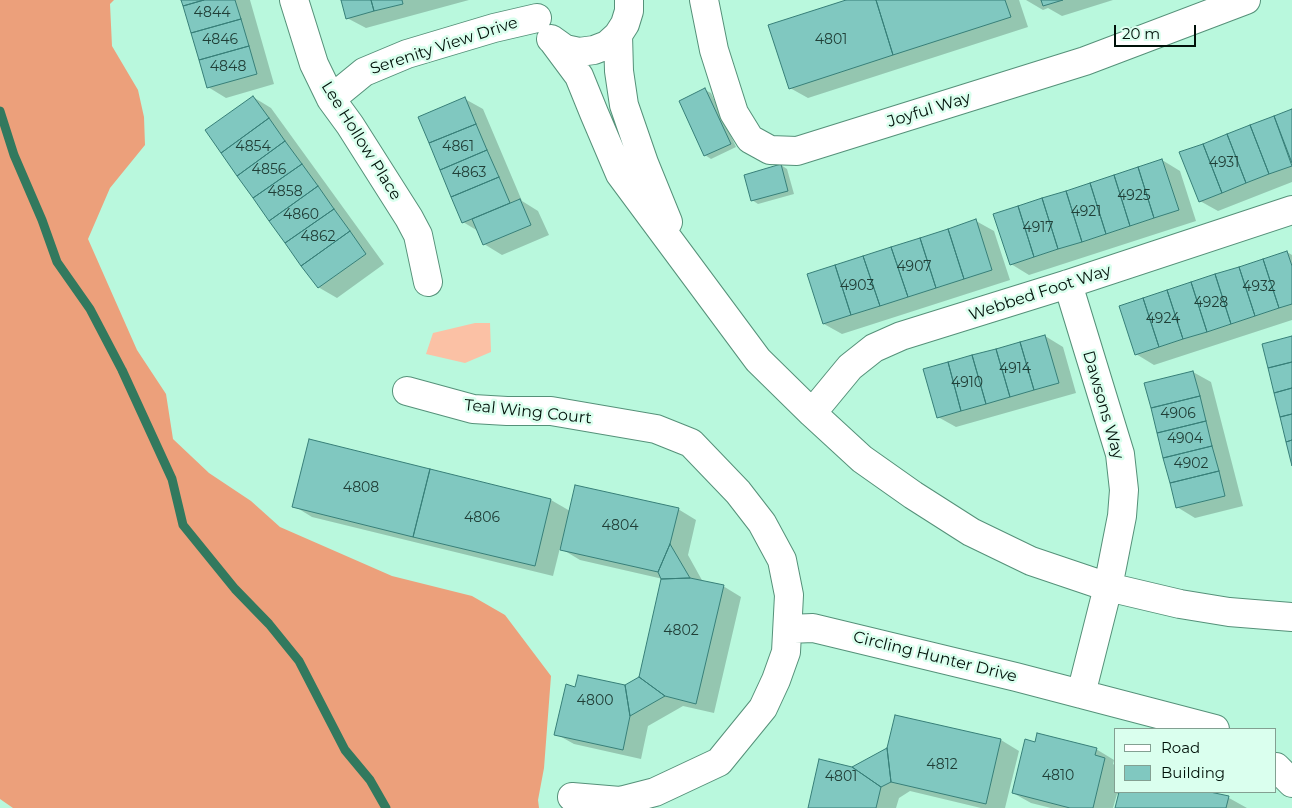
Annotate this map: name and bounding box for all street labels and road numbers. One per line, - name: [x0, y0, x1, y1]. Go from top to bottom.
- street label: Serenity View Drive: [368, 13, 520, 79]
- street label: Lee Hollow Place: [317, 78, 405, 204]
- street label: Joyful Way: [885, 88, 973, 132]
- street label: Webbed Foot Way: [967, 261, 1113, 325]
- street label: Dawsons Way: [1078, 349, 1128, 461]
- street label: Teal Wing Court: [463, 396, 593, 428]
- street label: Circling Hunter Drive: [851, 627, 1019, 687]

